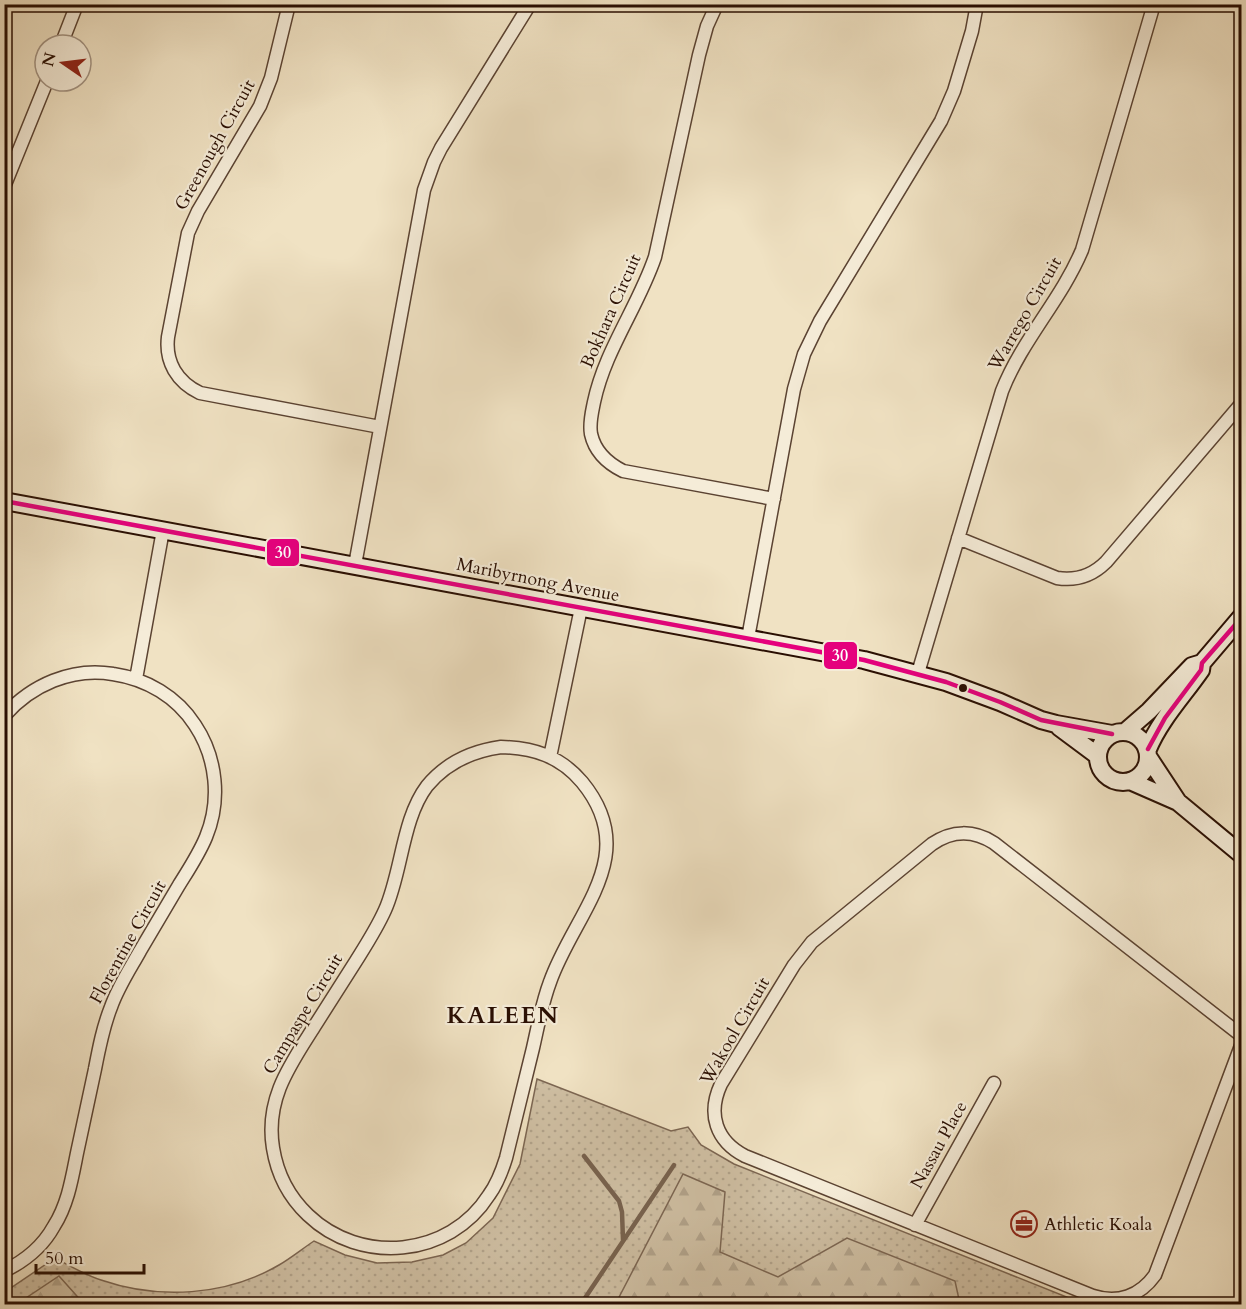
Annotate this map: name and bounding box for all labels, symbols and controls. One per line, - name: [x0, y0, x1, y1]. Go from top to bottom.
- north arrow: [33, 33, 93, 93]
- text: N: [37, 50, 62, 69]
- street label: Greenough Circuit: [169, 75, 261, 215]
- street label: Bokhara Circuit: [575, 250, 647, 372]
- street label: Warrego Circuit: [982, 252, 1068, 376]
- line badge: 30: [266, 538, 300, 567]
- text: 30: [275, 542, 291, 564]
- street label: Maribyrnong Avenue: [454, 552, 622, 608]
- line badge: 30: [823, 641, 858, 670]
- text: 30: [832, 645, 848, 667]
- unlabelled marker: [957, 682, 969, 694]
- street label: Florentine Circuit: [84, 875, 172, 1008]
- street label: Campaspe Circuit: [257, 949, 349, 1079]
- street label: Wakool Circuit: [694, 972, 776, 1090]
- district label: KALEEN: [446, 999, 560, 1032]
- street label: Nassau Place: [905, 1096, 973, 1194]
- office icon: Athletic Koala: [1009, 1209, 1039, 1239]
- place label: Athletic Koala: [1044, 1212, 1152, 1237]
- scale bar: [36, 1237, 144, 1275]
- text: 50 m: [45, 1246, 84, 1271]

